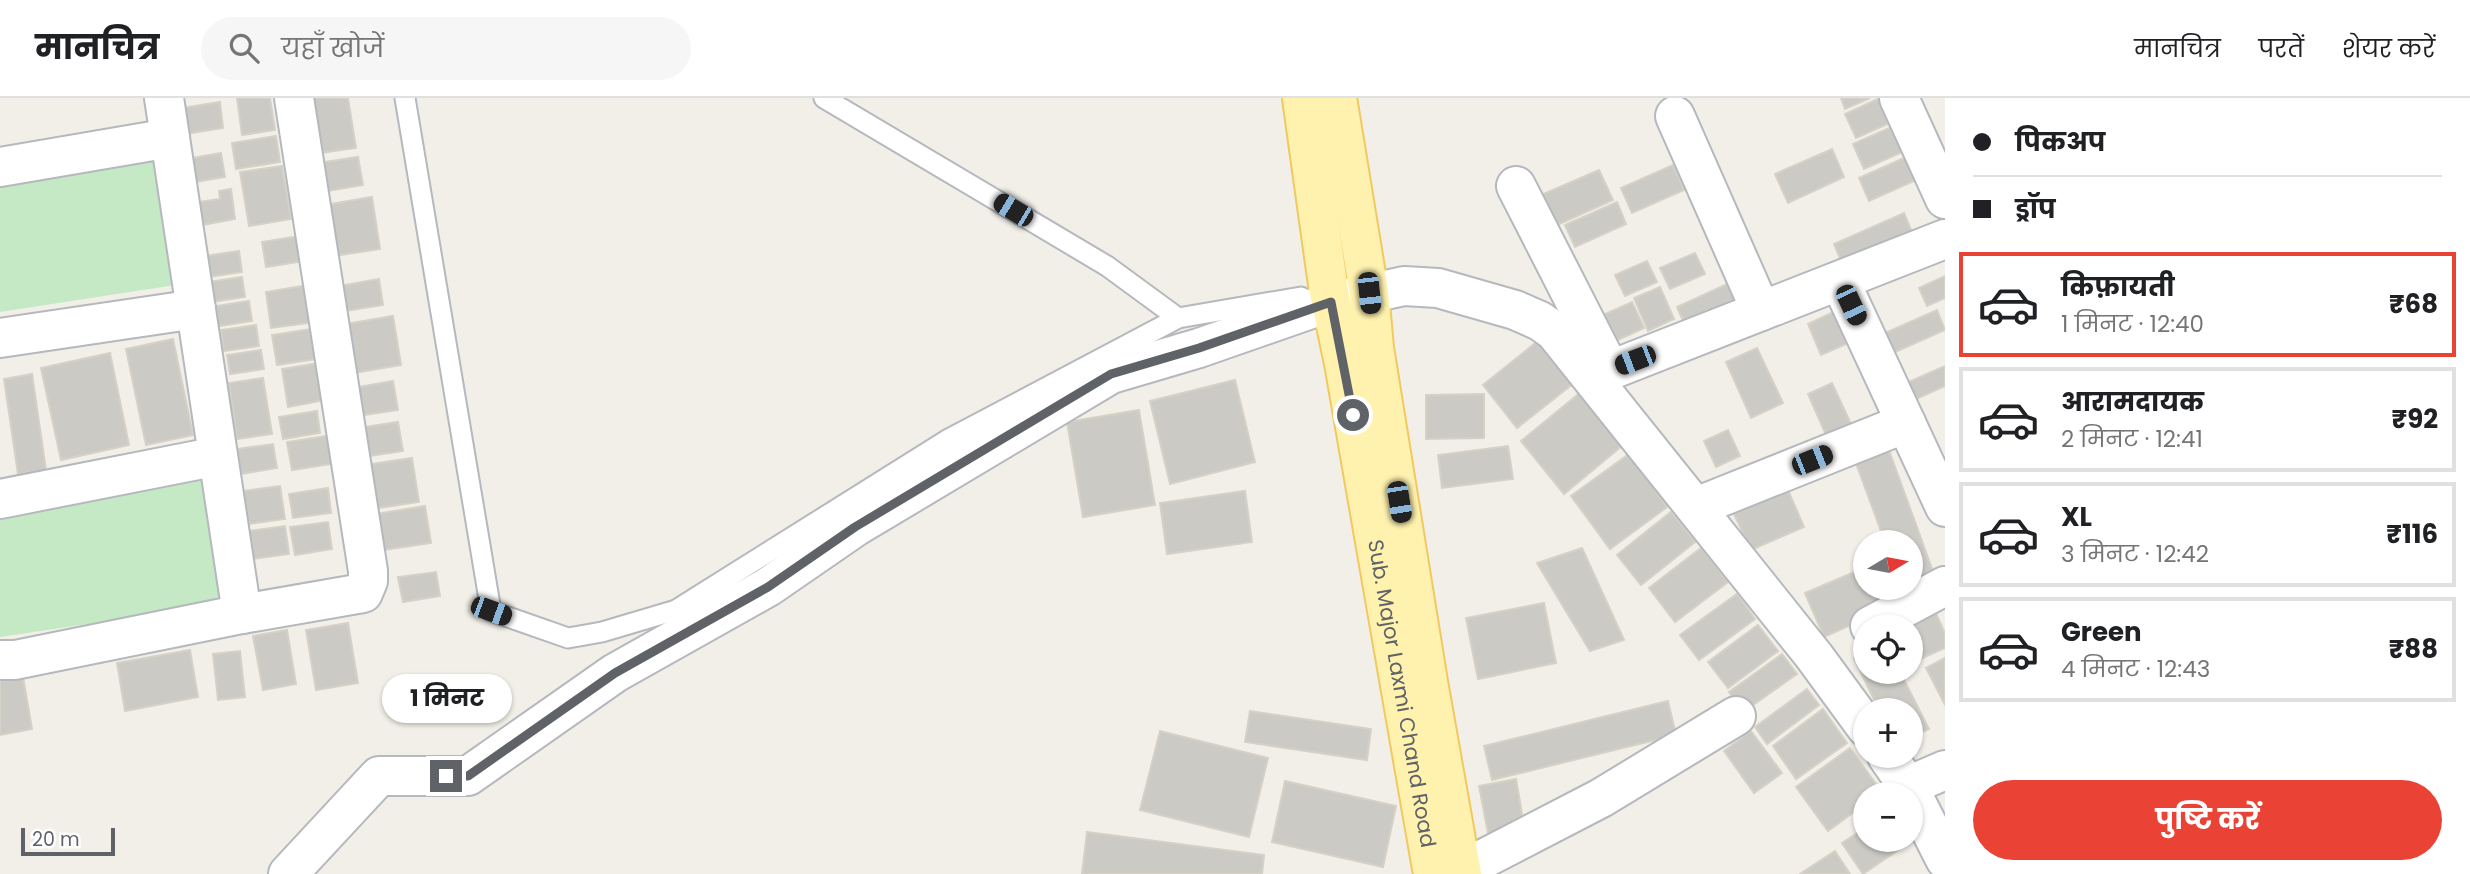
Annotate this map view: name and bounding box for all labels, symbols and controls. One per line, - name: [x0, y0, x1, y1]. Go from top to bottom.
- search box: [201, 17, 691, 80]
- text: मानचित्र: [35, 24, 159, 71]
- icon: search: [225, 29, 263, 67]
- text: यहाँ खोजें: [281, 30, 384, 66]
- text: मानचित्र: [2134, 32, 2221, 65]
- text: परतें: [2259, 32, 2304, 65]
- text: शेयर करें: [2342, 32, 2435, 65]
- text: पिकअप: [2015, 124, 2105, 160]
- car: [990, 190, 1037, 230]
- text: ड्रॉप: [2015, 191, 2056, 227]
- text: किफ़ायती: [2061, 269, 2175, 305]
- car: [1357, 271, 1382, 315]
- icon: car: [1977, 273, 2040, 336]
- car: [1833, 282, 1870, 328]
- text: ₹68: [2389, 286, 2438, 322]
- text: 1 मिनट · 12:40: [2061, 308, 2204, 340]
- car: [1612, 343, 1659, 377]
- text: आरामदायक: [2061, 384, 2204, 420]
- icon: car: [1977, 388, 2040, 451]
- route start: [1337, 399, 1369, 431]
- text: ₹92: [2392, 401, 2438, 437]
- text: 2 मिनट · 12:41: [2061, 423, 2203, 455]
- car: [1789, 442, 1836, 478]
- car: [1386, 480, 1413, 524]
- text: XL: [2061, 499, 2092, 535]
- icon: car: [1977, 503, 2040, 566]
- text: ₹116: [2386, 516, 2438, 552]
- north arrow: [1853, 530, 1923, 600]
- map controls: [1853, 530, 1923, 852]
- street label: Sub. Major Laxmi Chand Road: [1361, 537, 1443, 850]
- text: 3 मिनट · 12:42: [2061, 538, 2209, 570]
- car: [468, 594, 515, 628]
- button: locate: [1853, 614, 1923, 684]
- text: Green: [2061, 614, 2142, 650]
- icon: car: [1977, 618, 2040, 681]
- text: ₹88: [2389, 631, 2438, 667]
- text: 4 मिनट · 12:43: [2061, 653, 2210, 685]
- callout: 1 मिनट: [381, 674, 511, 724]
- text: 1 मिनट: [410, 682, 484, 714]
- button: +: [1853, 698, 1923, 768]
- route end: [430, 760, 462, 792]
- button: पुष्टि करें: [1973, 780, 2442, 860]
- button: −: [1853, 782, 1923, 852]
- scale bar: [21, 825, 116, 857]
- text: 20 m: [32, 826, 80, 853]

